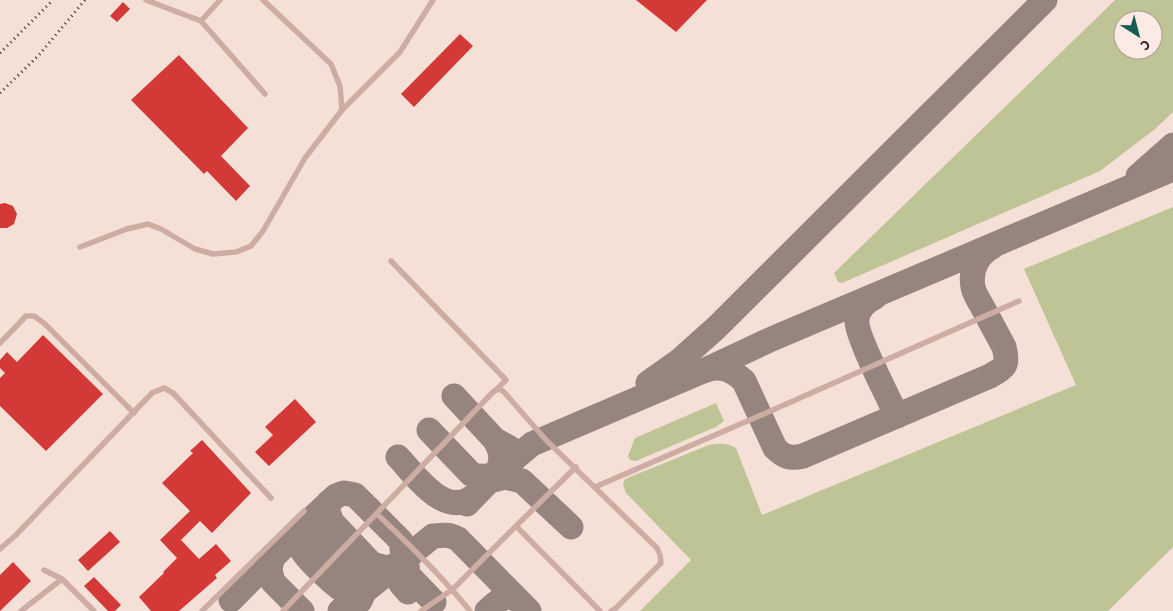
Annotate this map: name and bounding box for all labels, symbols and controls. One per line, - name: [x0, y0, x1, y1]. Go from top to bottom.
- north arrow: [1113, 10, 1163, 60]
- text: С: [1136, 34, 1154, 55]

